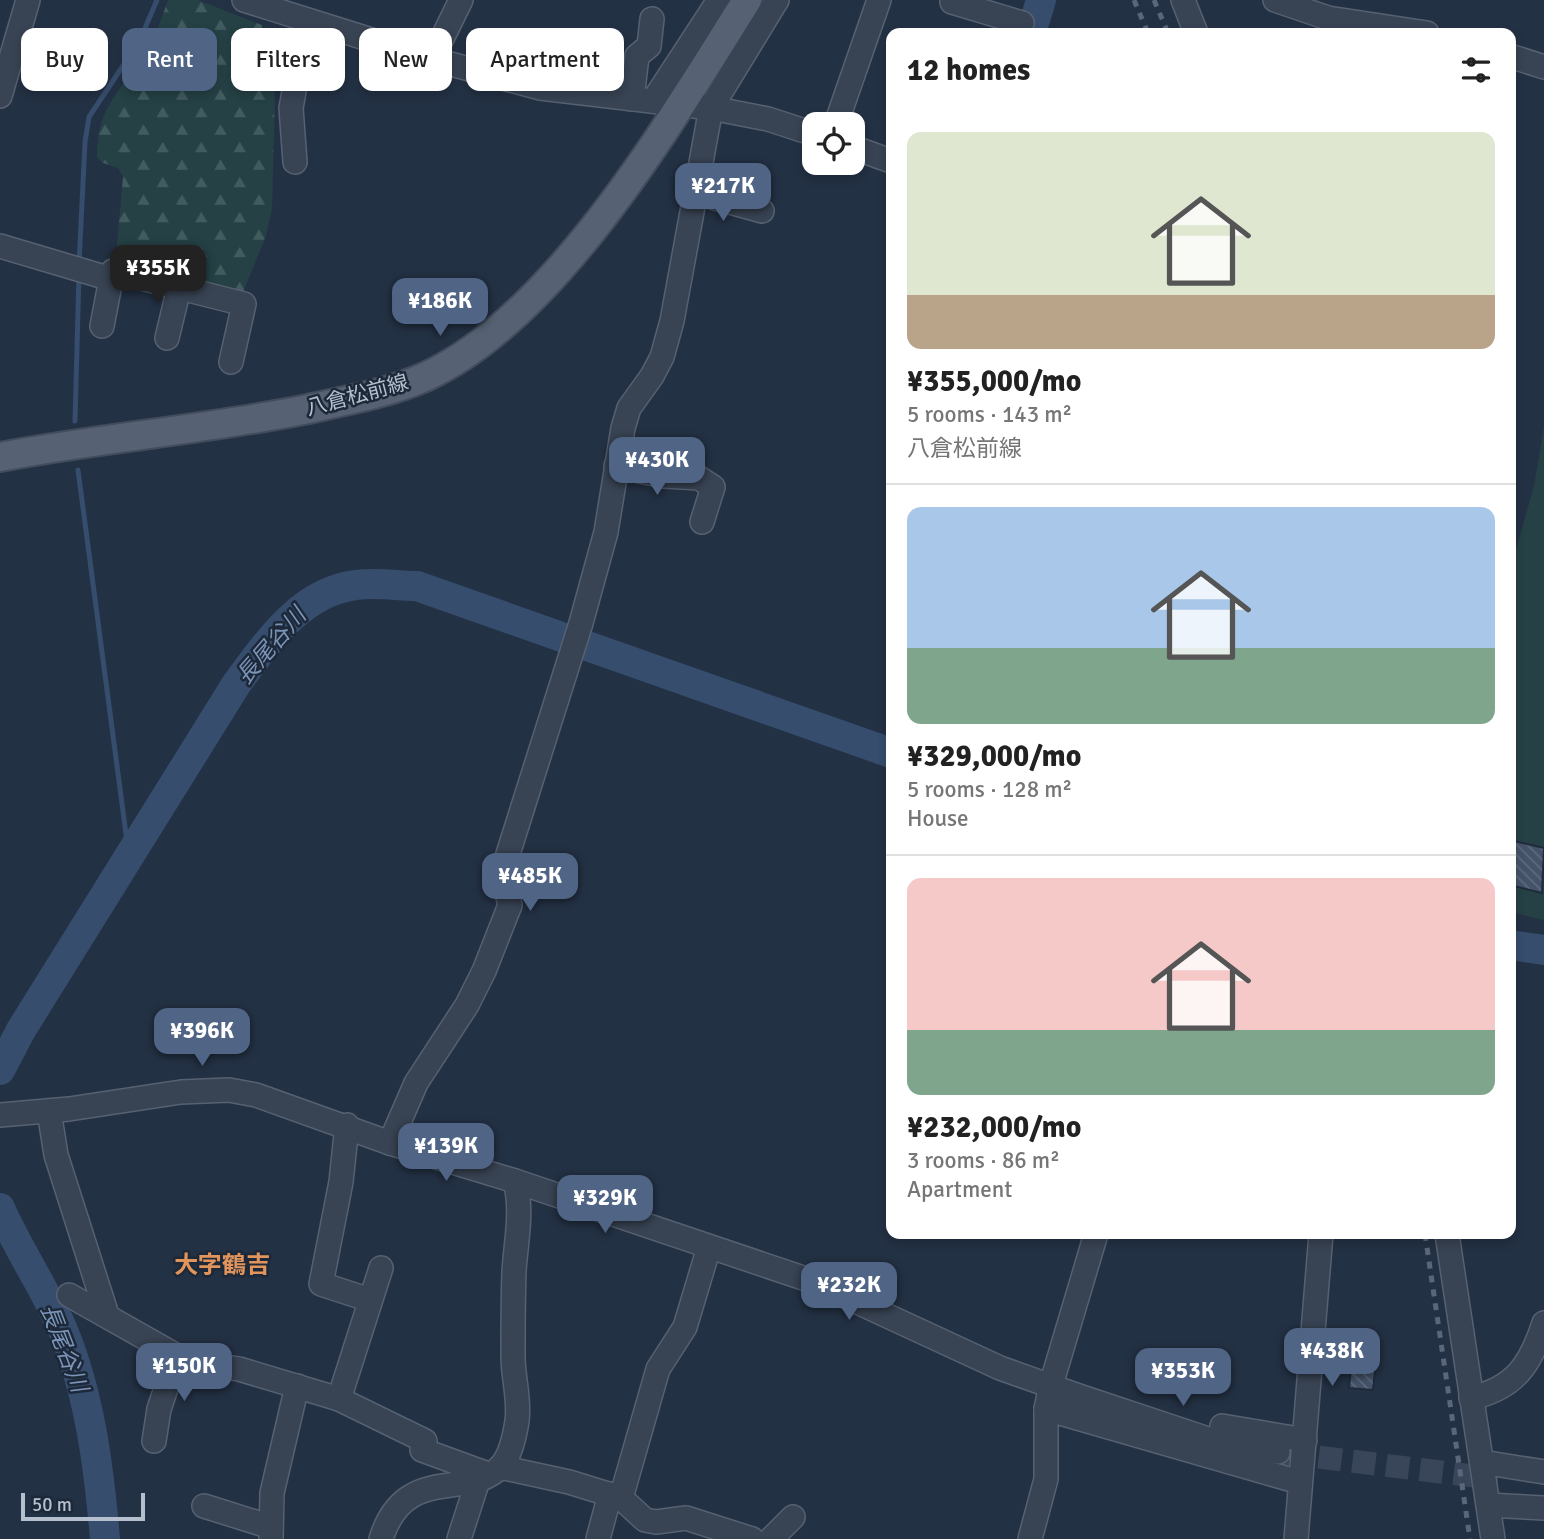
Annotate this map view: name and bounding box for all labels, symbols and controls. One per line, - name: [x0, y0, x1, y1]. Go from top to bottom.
- chip: Buy: [21, 28, 108, 91]
- chip: Rent: [122, 28, 217, 91]
- chip: Filters: [231, 28, 345, 91]
- chip: New: [359, 28, 452, 91]
- chip: Apartment: [466, 28, 624, 91]
- icon: filters: [1457, 51, 1495, 89]
- text: 12 homes: [907, 52, 1030, 89]
- map controls: [802, 112, 865, 175]
- button: locate: [802, 112, 865, 175]
- pin: ¥217K: [674, 164, 772, 223]
- text: ¥217K: [691, 171, 755, 200]
- icon: home: [1138, 178, 1264, 304]
- pin: ¥355K: [109, 246, 207, 305]
- text: ¥355K: [126, 253, 190, 282]
- pin: ¥186K: [391, 278, 489, 338]
- text: ¥186K: [408, 286, 472, 315]
- text: ¥355,000/mo: [907, 363, 1081, 400]
- street label: 八倉松前線: [303, 369, 411, 421]
- text: 5 rooms · 143 m²: [907, 400, 1072, 429]
- text: 八倉松前線: [907, 434, 1022, 463]
- pin: ¥430K: [608, 438, 706, 497]
- text: ¥430K: [625, 445, 689, 474]
- icon: home: [1138, 552, 1264, 678]
- water label: 長尾谷川: [230, 600, 314, 690]
- text: ¥329,000/mo: [907, 738, 1081, 775]
- text: 5 rooms · 128 m²: [907, 775, 1072, 804]
- text: House: [907, 804, 969, 833]
- pin: ¥485K: [481, 853, 579, 913]
- text: ¥485K: [498, 861, 562, 890]
- icon: home: [1138, 923, 1264, 1049]
- pin: ¥396K: [153, 1009, 251, 1068]
- text: ¥396K: [170, 1016, 234, 1045]
- text: ¥232,000/mo: [907, 1109, 1081, 1146]
- pin: ¥139K: [397, 1124, 495, 1183]
- text: ¥139K: [414, 1131, 478, 1160]
- text: 3 rooms · 86 m²: [907, 1146, 1060, 1175]
- text: Apartment: [907, 1175, 1012, 1204]
- pin: ¥329K: [556, 1176, 654, 1235]
- text: ¥329K: [573, 1183, 637, 1212]
- district label: 大字鶴吉: [174, 1250, 270, 1280]
- pin: ¥232K: [800, 1262, 898, 1322]
- text: ¥232K: [817, 1270, 881, 1299]
- water label: 長尾谷川: [34, 1300, 95, 1399]
- pin: ¥438K: [1283, 1328, 1381, 1388]
- text: ¥438K: [1300, 1336, 1364, 1365]
- pin: ¥150K: [135, 1344, 233, 1403]
- pin: ¥353K: [1134, 1348, 1232, 1408]
- text: ¥150K: [152, 1351, 216, 1380]
- text: ¥353K: [1151, 1356, 1215, 1385]
- scale bar: [21, 1490, 145, 1522]
- text: 50 m: [32, 1493, 72, 1517]

